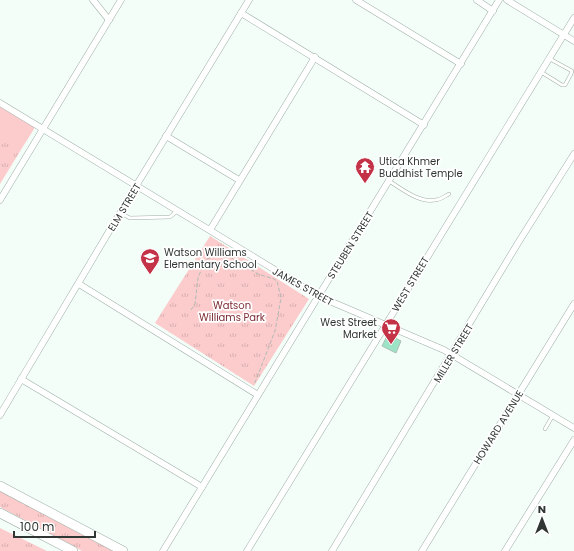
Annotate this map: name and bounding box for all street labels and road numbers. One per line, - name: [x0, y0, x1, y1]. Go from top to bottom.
- street label: ELM STREET: [104, 180, 145, 234]
- street label: STEUBEN STREET: [324, 208, 378, 282]
- street label: WEST STREET: [388, 253, 433, 315]
- street label: JAMES STREET: [270, 264, 336, 310]
- street label: MILLER STREET: [430, 320, 477, 386]
- street label: HOWARD AVENUE: [470, 387, 527, 467]

